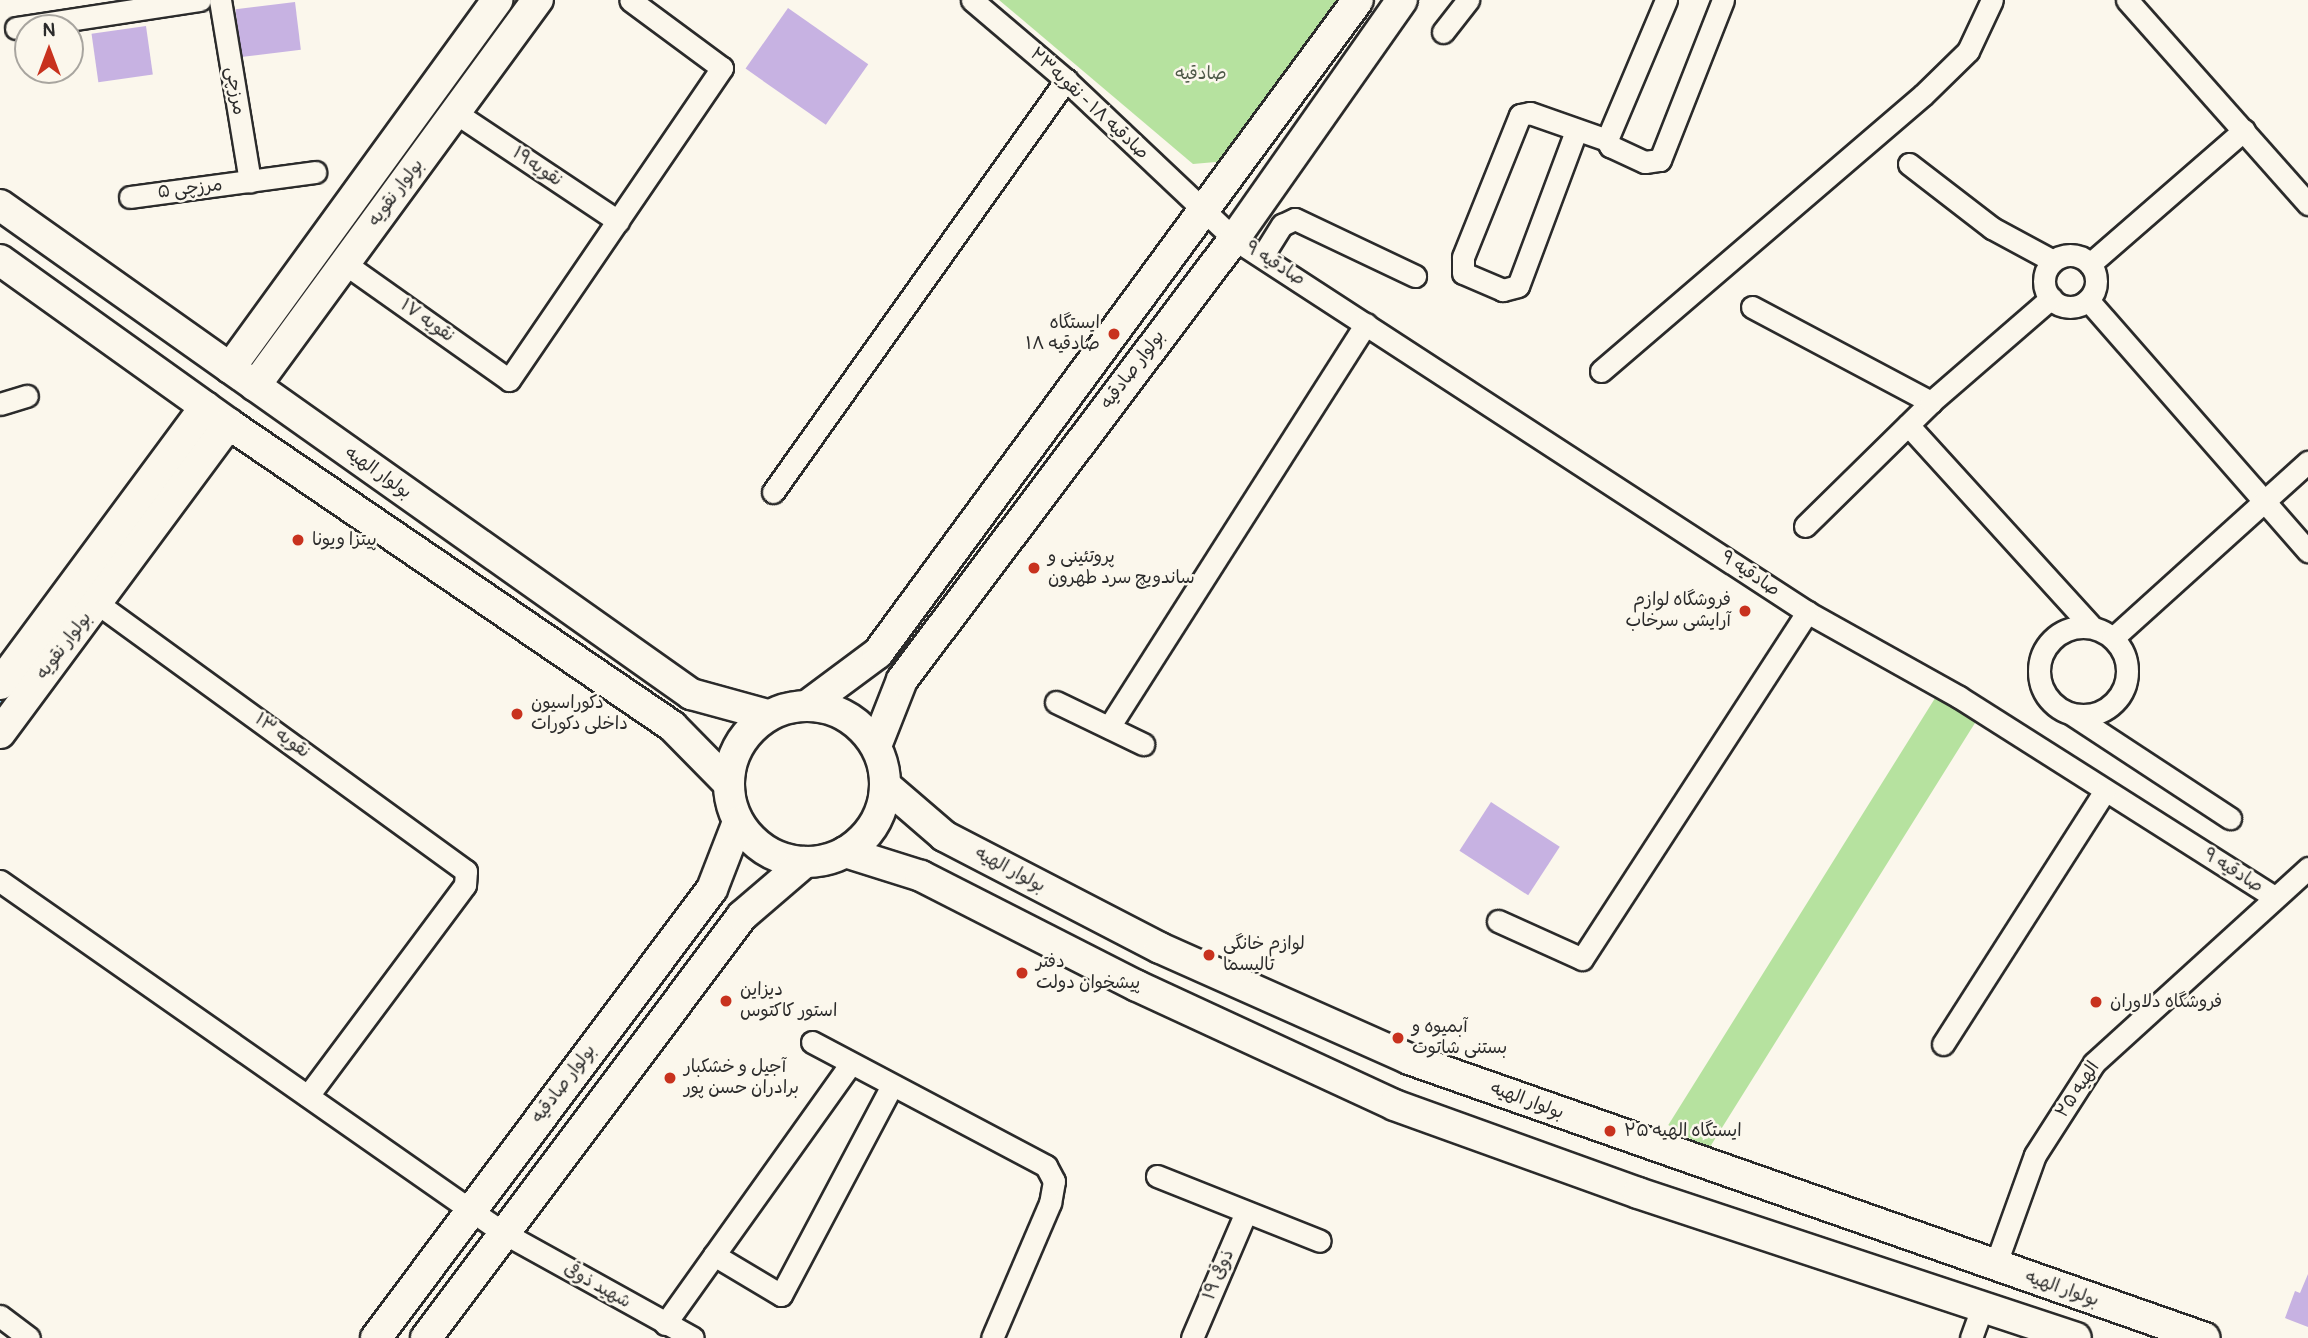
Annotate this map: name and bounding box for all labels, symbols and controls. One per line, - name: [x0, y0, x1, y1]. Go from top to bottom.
- north arrow: [14, 14, 84, 84]
- text: N: [43, 18, 55, 42]
- street label: صادقیه ۱۸ - نقویه۲۳: [1025, 43, 1153, 165]
- park label: صادقیه: [1175, 63, 1227, 85]
- street label: مرزچی: [221, 65, 249, 117]
- street label: نقویه۱۹: [508, 143, 566, 191]
- street label: بولوار نقویه: [364, 155, 428, 231]
- street label: مرزچی ۵: [156, 174, 224, 204]
- street label: صادقیه ۹: [1241, 237, 1309, 291]
- street label: نقویه ۱۷: [396, 295, 458, 347]
- place label: ایستگاه صادقیه ۱۸: [1026, 313, 1100, 356]
- street label: بولوار صادقیه: [1096, 326, 1170, 414]
- marker: ایستگاه صادقیه ۱۸: [1106, 326, 1122, 342]
- street label: بولوار الهیه: [340, 442, 416, 504]
- place label: پیتزا ویونا: [312, 529, 377, 551]
- marker: پیتزا ویونا: [290, 532, 306, 548]
- street label: صادقیه ۹: [1716, 546, 1784, 602]
- place label: پروتئینی و ساندویچ سرد طهرون: [1048, 547, 1195, 590]
- marker: پروتئینی و ساندویچ سرد طهرون: [1026, 560, 1042, 576]
- place label: فروشگاه لوازم آرایشی سرخاب: [1625, 590, 1731, 632]
- marker: فروشگاه لوازم آرایشی سرخاب: [1737, 603, 1753, 619]
- street label: بولوار نقویه: [32, 608, 96, 684]
- place label: دکوراسیون داخلی دکورات: [531, 693, 628, 736]
- marker: دکوراسیون داخلی دکورات: [509, 706, 525, 722]
- street label: نقویه ۱۳: [250, 709, 314, 763]
- street label: بولوار الهیه: [971, 843, 1049, 897]
- street label: صادقیه ۹: [2199, 844, 2267, 898]
- place label: لوازم خانگی تالیسما: [1223, 934, 1305, 976]
- marker: لوازم خانگی تالیسما: [1201, 947, 1217, 963]
- place label: دفتر پیشخوان دولت: [1036, 952, 1140, 995]
- marker: دفتر پیشخوان دولت: [1014, 965, 1030, 981]
- place label: دیزاین استور کاکتوس: [740, 980, 837, 1023]
- place label: فروشگاه دلاوران: [2110, 991, 2222, 1013]
- marker: دیزاین استور کاکتوس: [718, 993, 734, 1009]
- marker: فروشگاه دلاوران: [2088, 994, 2104, 1010]
- place label: آبمیوه و بستنی شاتوت: [1412, 1017, 1507, 1060]
- marker: آبمیوه و بستنی شاتوت: [1390, 1030, 1406, 1046]
- street label: بولوار صادقیه: [527, 1040, 601, 1128]
- place label: آجیل و خشکبار برادران حسن پور: [684, 1057, 799, 1100]
- street label: الهیه ۲۵: [2051, 1058, 2105, 1122]
- marker: آجیل و خشکبار برادران حسن پور: [662, 1070, 678, 1086]
- street label: بولوار الهیه: [1487, 1078, 1567, 1124]
- place label: ایستگاه الهیه ۲۵: [1624, 1120, 1742, 1142]
- marker: ایستگاه الهیه ۲۵: [1602, 1123, 1618, 1139]
- street label: ذوقی ۱۹: [1199, 1247, 1239, 1303]
- street label: شهید ذوقی: [560, 1259, 634, 1313]
- street label: بولوار الهیه: [2022, 1266, 2102, 1312]

